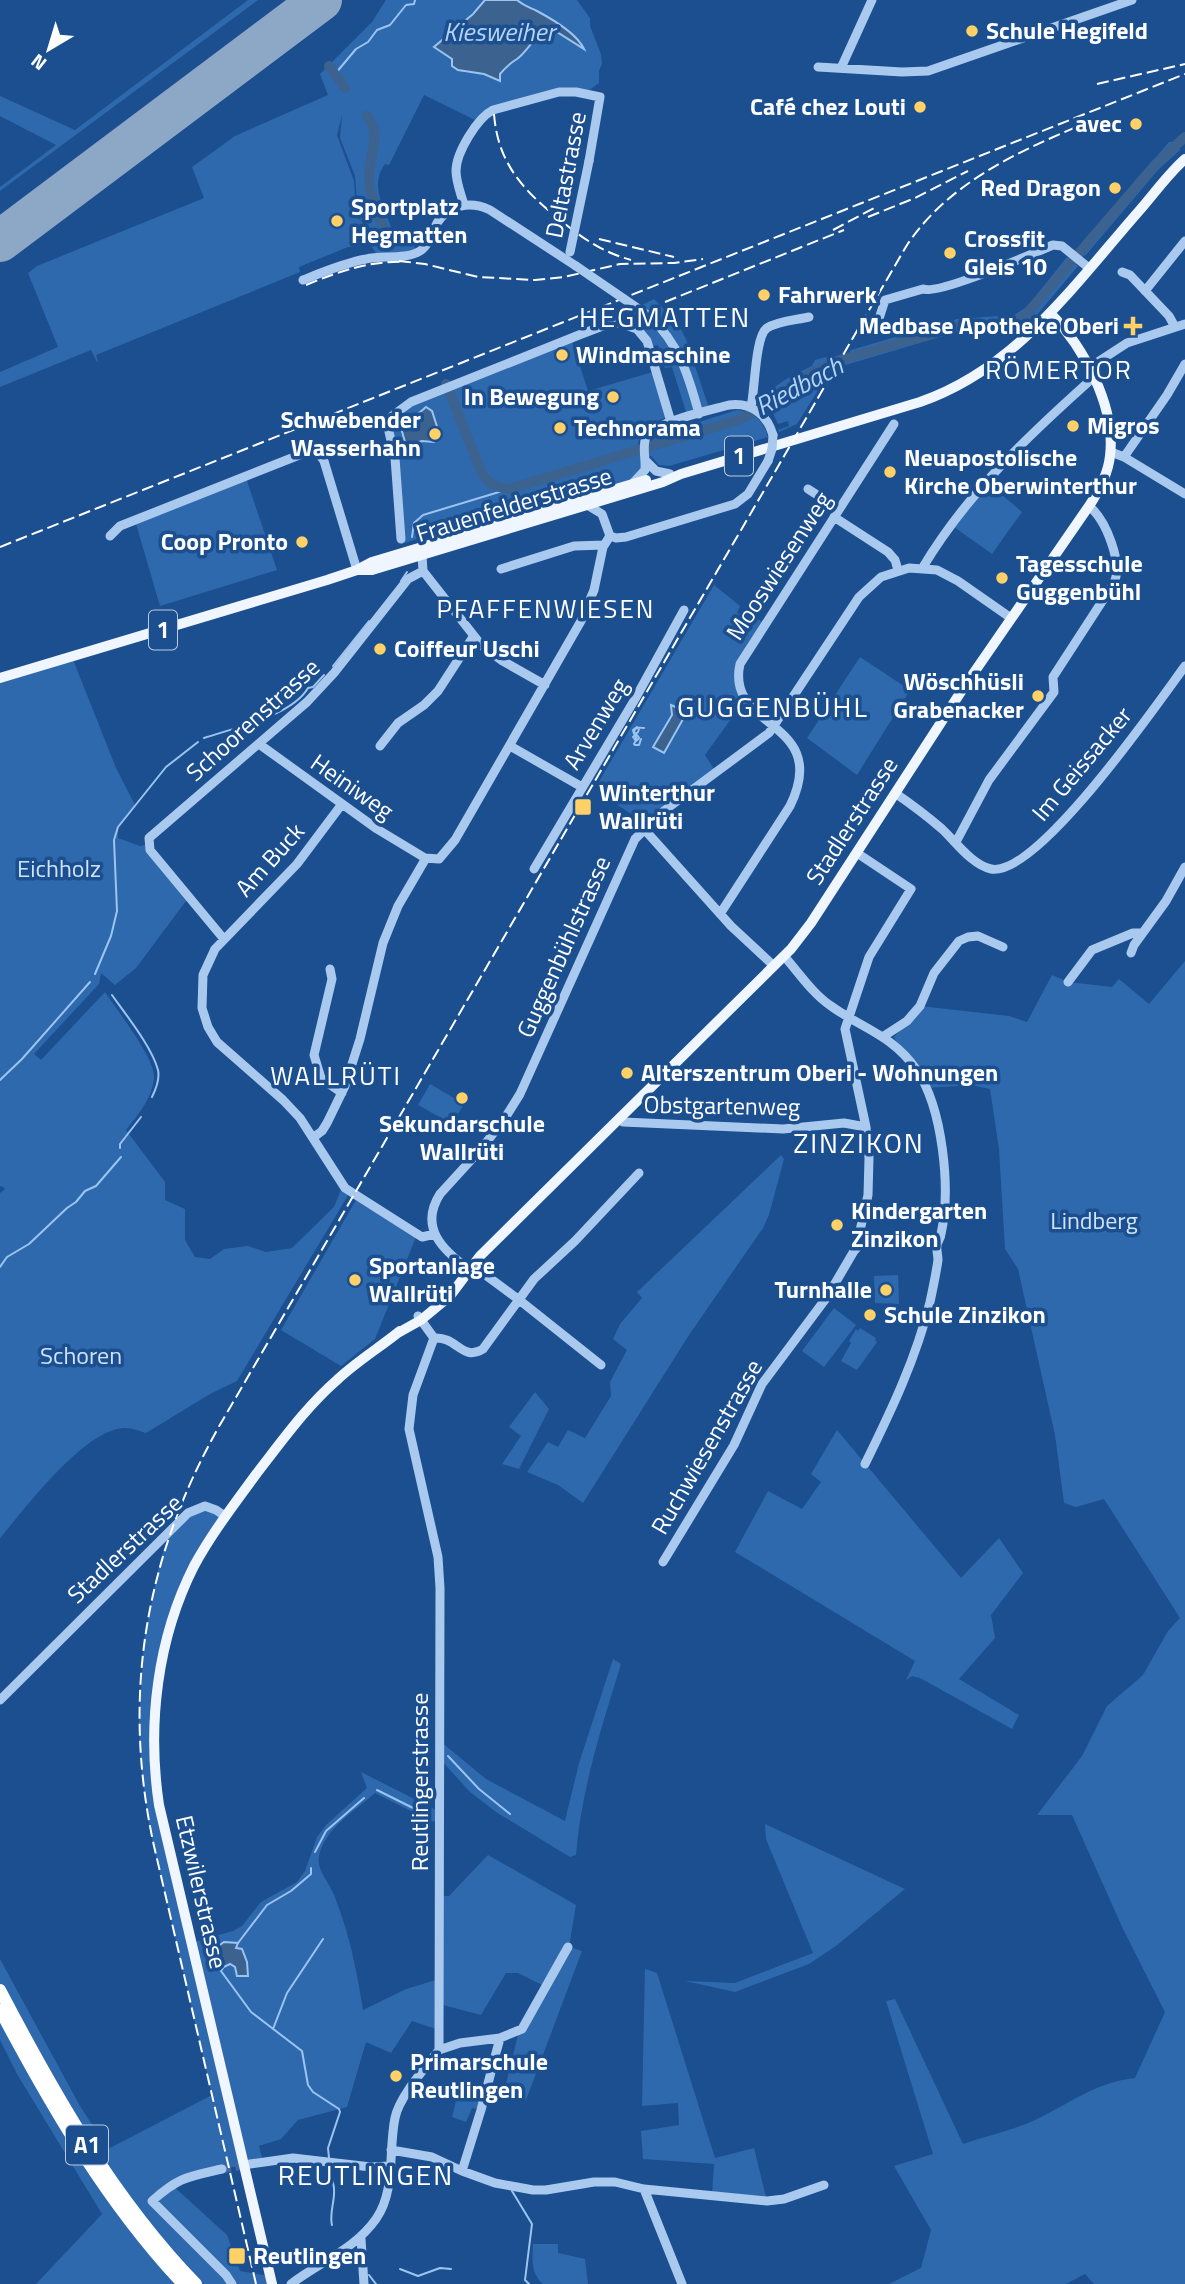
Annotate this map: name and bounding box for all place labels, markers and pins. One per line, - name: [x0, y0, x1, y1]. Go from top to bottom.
- place label: Schule Hegifeld: [986, 12, 1148, 48]
- marker: Schule Hegifeld: [964, 23, 980, 39]
- place label: Café chez Louti: [750, 88, 906, 124]
- marker: Café chez Louti: [912, 99, 928, 115]
- place label: avec: [1075, 105, 1122, 141]
- marker: avec: [1128, 116, 1144, 132]
- place label: Red Dragon: [980, 169, 1101, 205]
- marker: Red Dragon: [1107, 180, 1123, 196]
- place label: Sportplatz Hegmatten: [351, 188, 468, 252]
- marker: Sportplatz Hegmatten: [329, 213, 345, 229]
- place label: Crossfit Gleis 10: [964, 220, 1047, 284]
- marker: Crossfit Gleis 10: [942, 245, 958, 261]
- place label: Fahrwerk: [778, 276, 877, 312]
- marker: Fahrwerk: [756, 287, 772, 303]
- place label: Medbase Apotheke Oberi: [859, 307, 1119, 343]
- marker: Medbase Apotheke Oberi: [1125, 318, 1141, 334]
- place label: Windmaschine: [576, 336, 730, 372]
- marker: Windmaschine: [554, 347, 570, 363]
- place label: In Bewegung: [464, 378, 599, 414]
- marker: In Bewegung: [605, 389, 621, 405]
- place label: Schwebender Wasserhahn: [280, 401, 421, 465]
- place label: Migros: [1087, 407, 1160, 443]
- place label: Technorama: [574, 409, 701, 445]
- marker: Migros: [1065, 418, 1081, 434]
- marker: Technorama: [552, 420, 568, 436]
- marker: Schwebender Wasserhahn: [427, 426, 443, 442]
- place label: Neuapostolische Kirche Oberwinterthur: [904, 439, 1137, 503]
- marker: Neuapostolische Kirche Oberwinterthur: [882, 464, 898, 480]
- place label: Coop Pronto: [161, 523, 288, 559]
- marker: Coop Pronto: [294, 534, 310, 550]
- place label: Tagesschule Guggenbühl: [1016, 545, 1143, 609]
- marker: Tagesschule Guggenbühl: [994, 570, 1010, 586]
- place label: Coiffeur Uschi: [394, 630, 540, 666]
- marker: Coiffeur Uschi: [372, 641, 388, 657]
- place label: Wöschhüsli Grabenacker: [893, 663, 1024, 727]
- marker: Wöschhüsli Grabenacker: [1030, 688, 1046, 704]
- place label: Winterthur Wallrüti: [599, 774, 715, 838]
- marker: Winterthur Wallrüti: [573, 797, 593, 817]
- place label: Alterszentrum Oberi - Wohnungen: [641, 1054, 998, 1090]
- marker: Alterszentrum Oberi - Wohnungen: [619, 1065, 635, 1081]
- marker: Sekundarschule Wallrüti: [454, 1090, 470, 1106]
- place label: Sekundarschule Wallrüti: [379, 1105, 545, 1169]
- place label: Kindergarten Zinzikon: [851, 1192, 987, 1256]
- marker: Kindergarten Zinzikon: [829, 1217, 845, 1233]
- place label: Sportanlage Wallrüti: [369, 1247, 495, 1311]
- place label: Turnhalle: [774, 1271, 872, 1307]
- marker: Sportanlage Wallrüti: [347, 1272, 363, 1288]
- marker: Turnhalle: [878, 1282, 894, 1298]
- place label: Schule Zinzikon: [884, 1296, 1046, 1332]
- marker: Schule Zinzikon: [862, 1307, 878, 1323]
- place label: Primarschule Reutlingen: [410, 2043, 548, 2107]
- marker: Primarschule Reutlingen: [388, 2068, 404, 2084]
- place label: Reutlingen: [253, 2237, 366, 2273]
- marker: Reutlingen: [227, 2246, 247, 2266]

